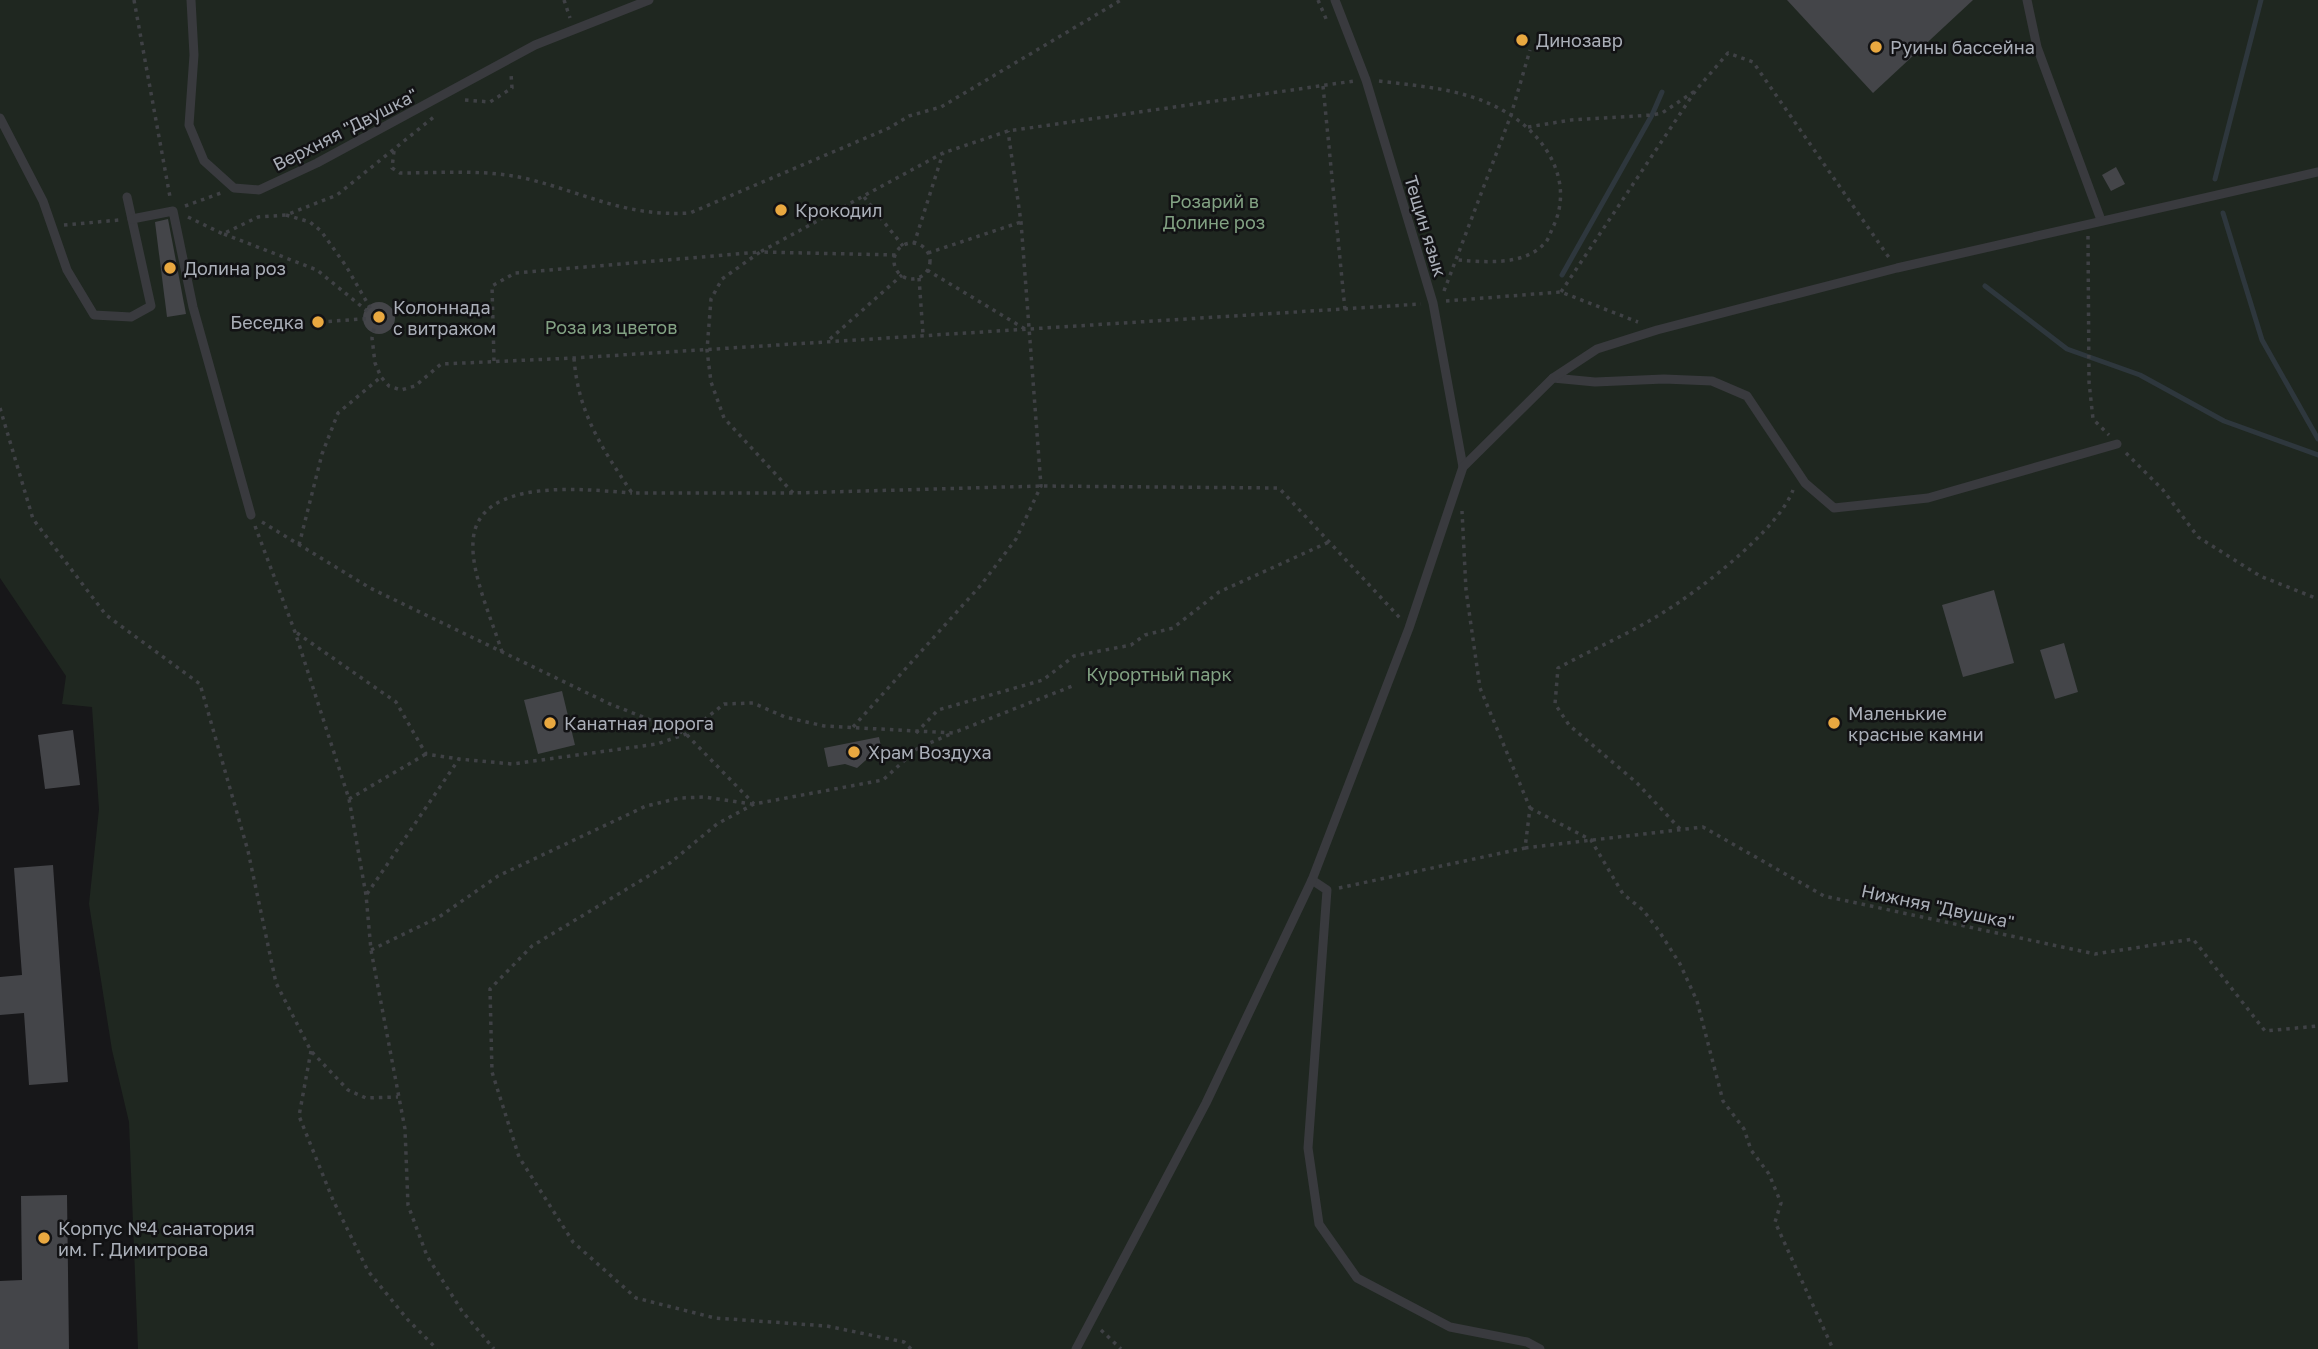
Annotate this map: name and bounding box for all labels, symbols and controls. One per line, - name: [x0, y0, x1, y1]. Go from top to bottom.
- place label: Динозавр: [1536, 29, 1623, 51]
- marker: Динозавр: [1514, 32, 1530, 48]
- place label: Руины бассейна: [1890, 36, 2035, 58]
- marker: Руины бассейна: [1868, 39, 1884, 55]
- street label: Верхняя "Двушка": [269, 83, 421, 175]
- street label: Тещин язык: [1400, 173, 1452, 279]
- park label: Розарий в Долине роз: [1163, 190, 1265, 233]
- place label: Крокодил: [795, 199, 882, 221]
- marker: Крокодил: [773, 202, 789, 218]
- place label: Долина роз: [184, 257, 286, 279]
- marker: Долина роз: [162, 260, 178, 276]
- place label: Колоннада с витражом: [393, 296, 496, 339]
- marker: Колоннада с витражом: [371, 309, 387, 325]
- place label: Беседка: [230, 311, 304, 333]
- marker: Беседка: [310, 314, 326, 330]
- park label: Роза из цветов: [545, 316, 677, 338]
- park label: Курортный парк: [1086, 663, 1232, 685]
- place label: Маленькие красные камни: [1848, 702, 1984, 745]
- place label: Канатная дорога: [564, 712, 714, 734]
- marker: Канатная дорога: [542, 715, 558, 731]
- marker: Маленькие красные камни: [1826, 715, 1842, 731]
- place label: Храм Воздуха: [868, 741, 992, 763]
- marker: Храм Воздуха: [846, 744, 862, 760]
- street label: Нижняя "Двушка": [1860, 879, 2016, 933]
- place label: Корпус №4 санатория им. Г. Димитрова: [58, 1217, 255, 1260]
- marker: Корпус №4 санатория им. Г. Димитрова: [36, 1230, 52, 1246]

